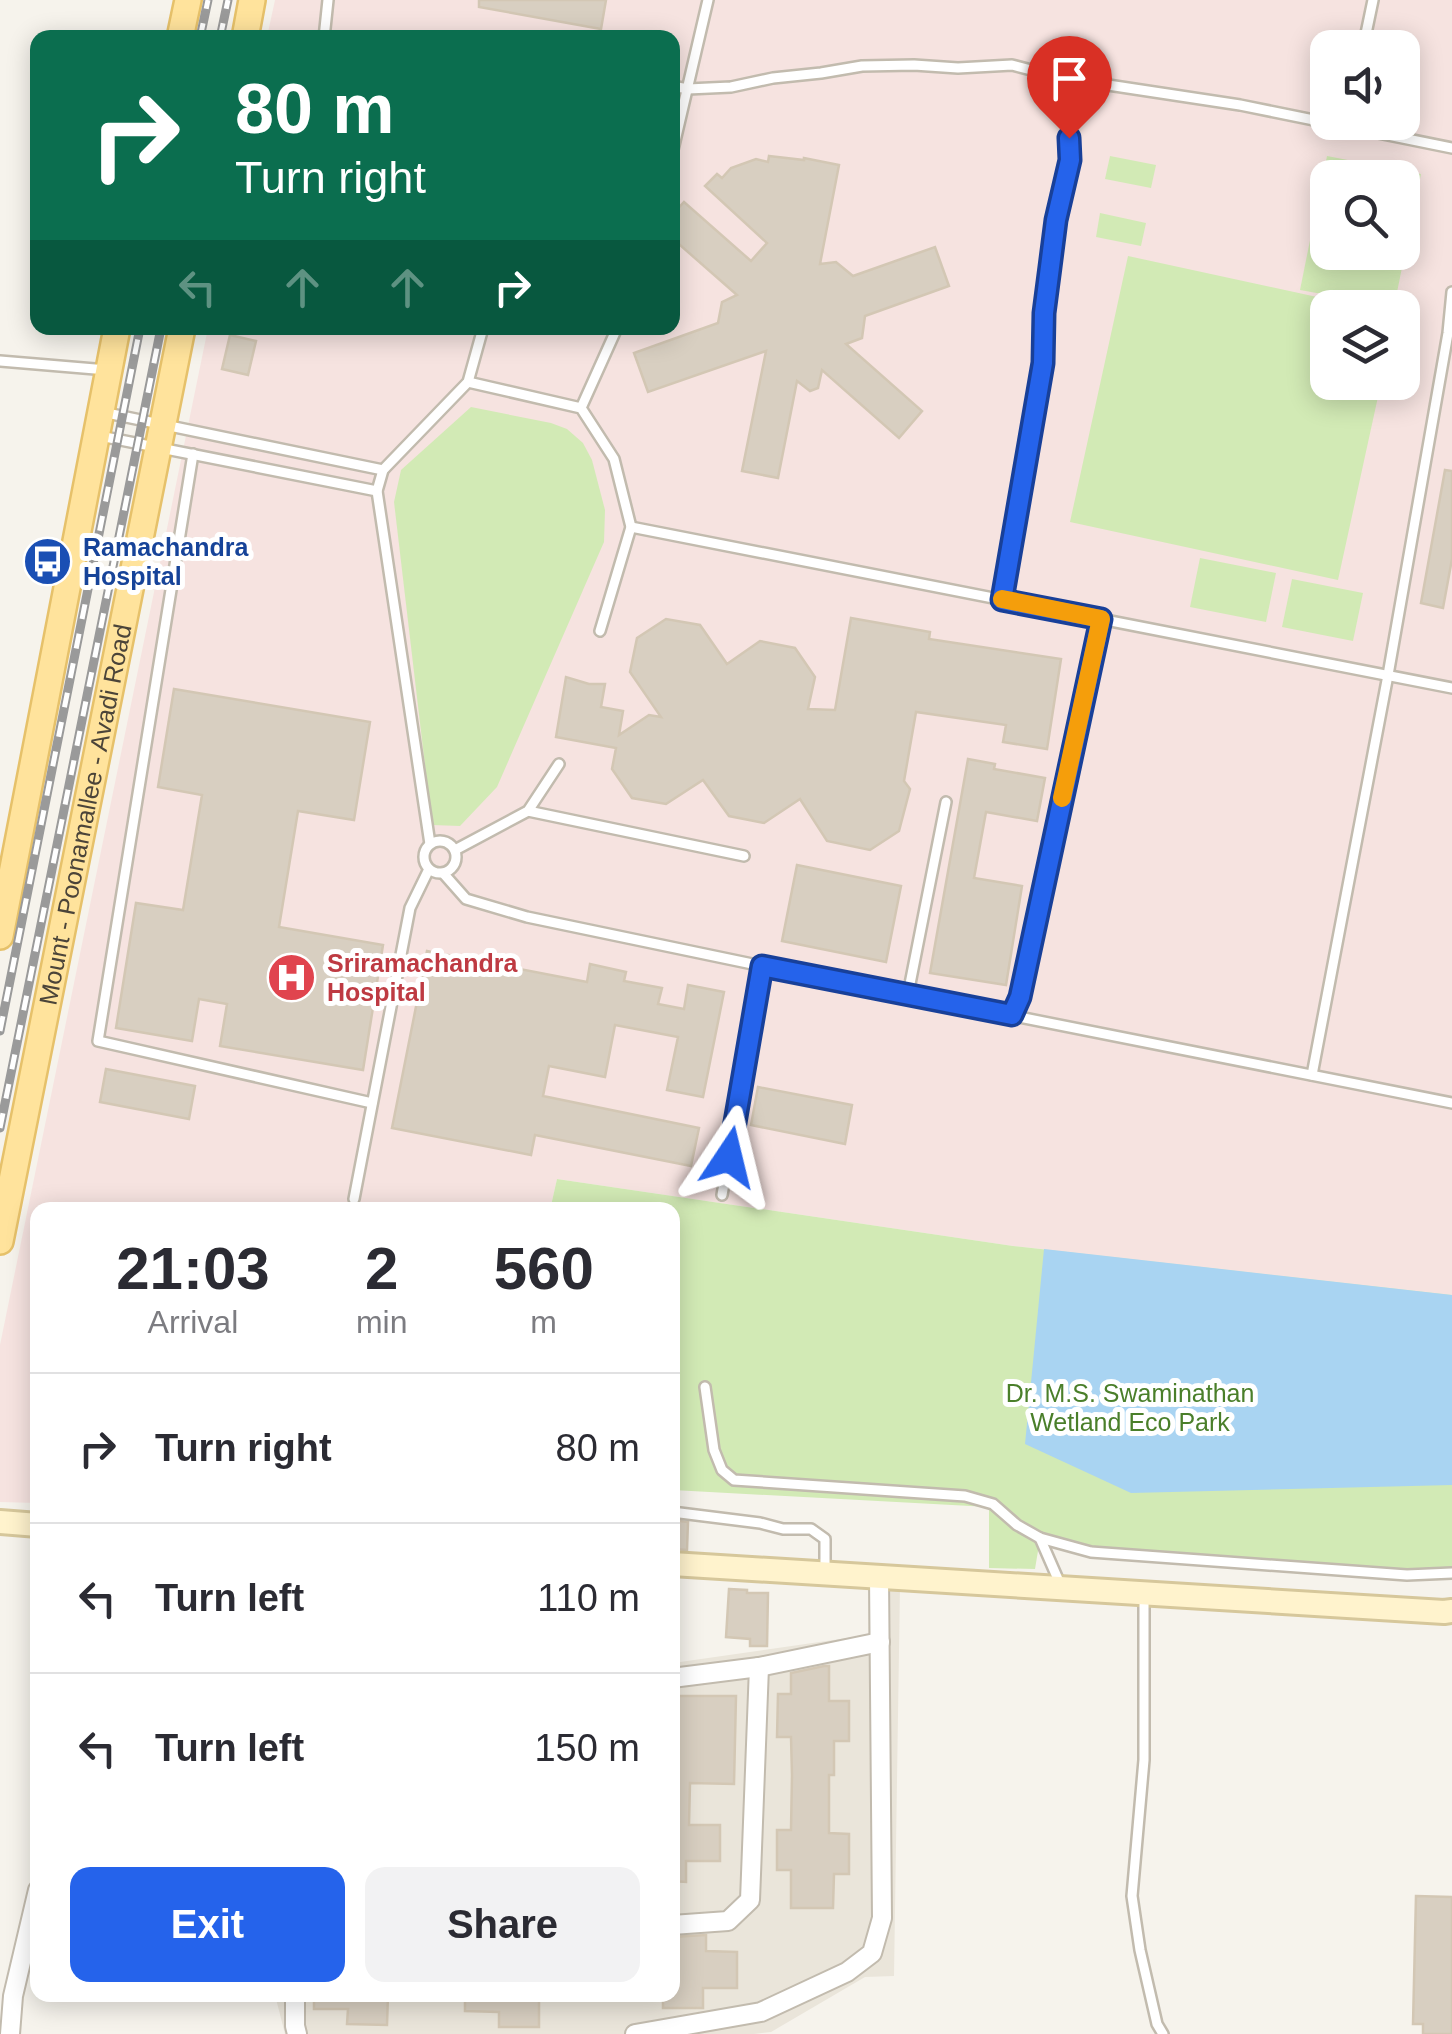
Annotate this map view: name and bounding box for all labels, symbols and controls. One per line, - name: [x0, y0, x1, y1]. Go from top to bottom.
- map controls: [1310, 30, 1420, 400]
- button: sound: [1310, 30, 1420, 140]
- pin: [1027, 36, 1112, 139]
- icon: arrive: [1042, 51, 1097, 106]
- icon: right: [70, 70, 200, 200]
- text: 80 m: [235, 70, 395, 148]
- text: Turn right: [235, 152, 426, 203]
- button: search: [1310, 160, 1420, 270]
- icon: left: [170, 260, 225, 315]
- icon: ahead: [275, 260, 330, 315]
- icon: ahead: [380, 260, 435, 315]
- icon: right: [485, 260, 540, 315]
- button: layers: [1310, 290, 1420, 400]
- place label: Ramachandra Hospital: [83, 533, 249, 590]
- bus stop icon: Ramachandra Hospital: [22, 535, 74, 587]
- street label: Mount - Poonamallee - Avadi Road: [33, 622, 137, 1007]
- place label: Sriramachandra Hospital: [327, 949, 518, 1006]
- hospital icon: Sriramachandra Hospital: [266, 951, 318, 1003]
- position arrow: [677, 1105, 781, 1209]
- text: 21:03: [116, 1235, 270, 1302]
- text: 2: [365, 1235, 398, 1302]
- text: 560: [494, 1235, 594, 1302]
- text: Arrival: [148, 1304, 238, 1340]
- text: min: [356, 1304, 407, 1340]
- text: m: [530, 1304, 557, 1340]
- park label: Dr. M.S. Swaminathan Wetland Eco Park: [1006, 1379, 1254, 1436]
- icon: right: [70, 1421, 125, 1476]
- text: Turn right: [155, 1427, 332, 1469]
- text: 80 m: [556, 1427, 640, 1469]
- icon: left: [70, 1571, 125, 1626]
- text: Turn left: [155, 1577, 304, 1619]
- text: 110 m: [537, 1577, 640, 1619]
- icon: left: [70, 1721, 125, 1776]
- text: Turn left: [155, 1727, 304, 1769]
- text: 150 m: [534, 1727, 640, 1769]
- button: Exit: [70, 1867, 345, 1982]
- button: Share: [365, 1867, 640, 1982]

